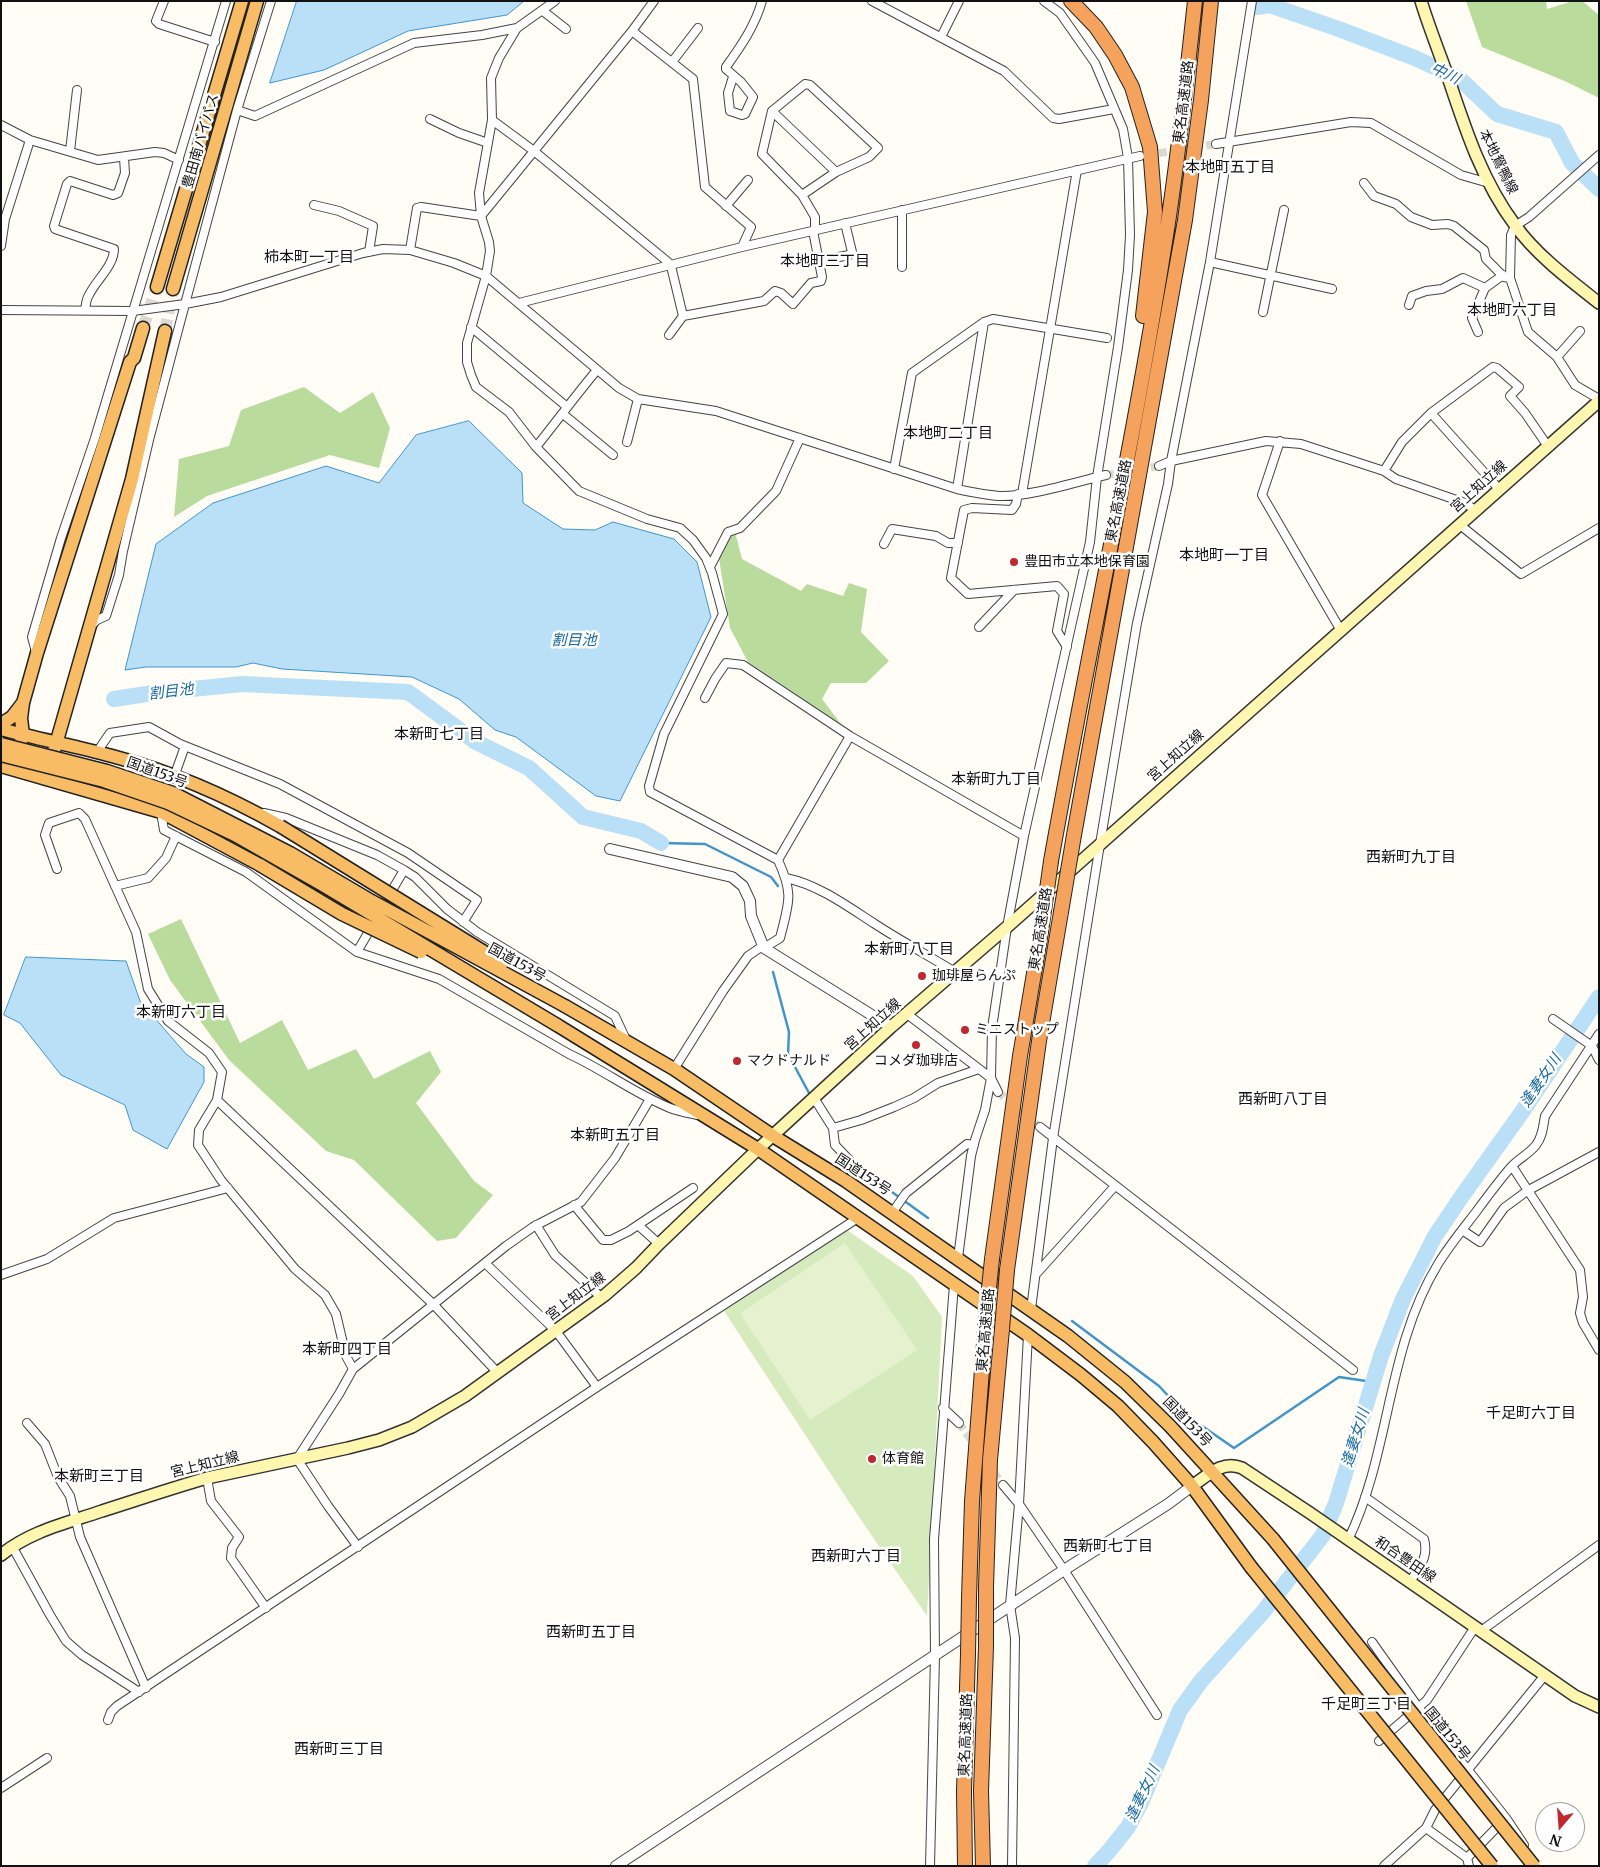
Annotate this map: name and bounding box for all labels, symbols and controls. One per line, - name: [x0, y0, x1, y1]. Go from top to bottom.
- street label: 東名高速道路: [1171, 59, 1197, 145]
- water label: 中川: [1428, 59, 1462, 89]
- street label: 豊田南バイパス: [179, 92, 223, 190]
- street label: 本地鴛鴨線: [1475, 127, 1521, 197]
- district label: 本地町五丁目: [1185, 159, 1275, 177]
- district label: 柿本町一丁目: [264, 249, 354, 267]
- district label: 本地町三丁目: [780, 253, 870, 271]
- district label: 本地町六丁目: [1467, 302, 1557, 320]
- district label: 本地町二丁目: [903, 425, 993, 443]
- street label: 宮上知立線: [1447, 457, 1511, 517]
- street label: 東名高速道路: [1103, 458, 1135, 544]
- district label: 本地町一丁目: [1179, 547, 1269, 565]
- place label: 豊田市立本地保育園: [1024, 554, 1150, 570]
- marker: 豊田市立本地保育園: [1008, 556, 1020, 568]
- water label: 割目池: [552, 632, 596, 650]
- water label: 割目池: [148, 680, 194, 704]
- district label: 本新町七丁目: [394, 726, 484, 744]
- street label: 宮上知立線: [1144, 726, 1208, 786]
- street label: 国道153号: [124, 754, 190, 792]
- district label: 本新町九丁目: [951, 771, 1041, 789]
- district label: 西新町九丁目: [1366, 849, 1456, 867]
- street label: 東名高速道路: [1026, 886, 1056, 972]
- street label: 国道153号: [485, 940, 549, 986]
- district label: 本新町八丁目: [864, 941, 954, 959]
- place label: 珈琲屋らんぷ: [932, 968, 1016, 984]
- marker: 珈琲屋らんぷ: [916, 970, 928, 982]
- street label: 宮上知立線: [841, 995, 905, 1055]
- district label: 本新町六丁目: [136, 1004, 226, 1022]
- place label: ミニストップ: [975, 1022, 1059, 1038]
- marker: ミニストップ: [959, 1024, 971, 1036]
- marker: コメダ珈琲店: [910, 1039, 922, 1051]
- water label: 逢妻女川: [1517, 1051, 1565, 1111]
- place label: マクドナルド: [747, 1053, 831, 1069]
- place label: コメダ珈琲店: [874, 1053, 958, 1069]
- marker: マクドナルド: [731, 1055, 743, 1067]
- district label: 西新町八丁目: [1238, 1091, 1328, 1109]
- district label: 本新町五丁目: [570, 1127, 660, 1145]
- street label: 国道153号: [832, 1151, 894, 1199]
- street label: 宮上知立線: [543, 1269, 609, 1325]
- street label: 東名高速道路: [974, 1287, 998, 1373]
- district label: 本新町四丁目: [302, 1341, 392, 1359]
- street label: 国道153号: [1159, 1393, 1215, 1451]
- district label: 千足町六丁目: [1486, 1405, 1576, 1423]
- water label: 逢妻女川: [1339, 1407, 1373, 1469]
- street label: 宮上知立線: [169, 1448, 241, 1482]
- place label: 体育館: [882, 1451, 924, 1467]
- marker: 体育館: [866, 1453, 878, 1465]
- district label: 本新町三丁目: [54, 1468, 144, 1486]
- street label: 和合豊田線: [1371, 1533, 1439, 1587]
- district label: 西新町七丁目: [1063, 1538, 1153, 1556]
- district label: 西新町六丁目: [811, 1548, 901, 1566]
- district label: 西新町五丁目: [546, 1624, 636, 1642]
- street label: 東名高速道路: [956, 1693, 976, 1777]
- district label: 千足町三丁目: [1321, 1696, 1411, 1714]
- street label: 国道153号: [1421, 1704, 1473, 1764]
- district label: 西新町三丁目: [294, 1741, 384, 1759]
- water label: 逢妻女川: [1122, 1763, 1164, 1825]
- north arrow: [1535, 1802, 1585, 1852]
- text: N: [1548, 1830, 1564, 1851]

